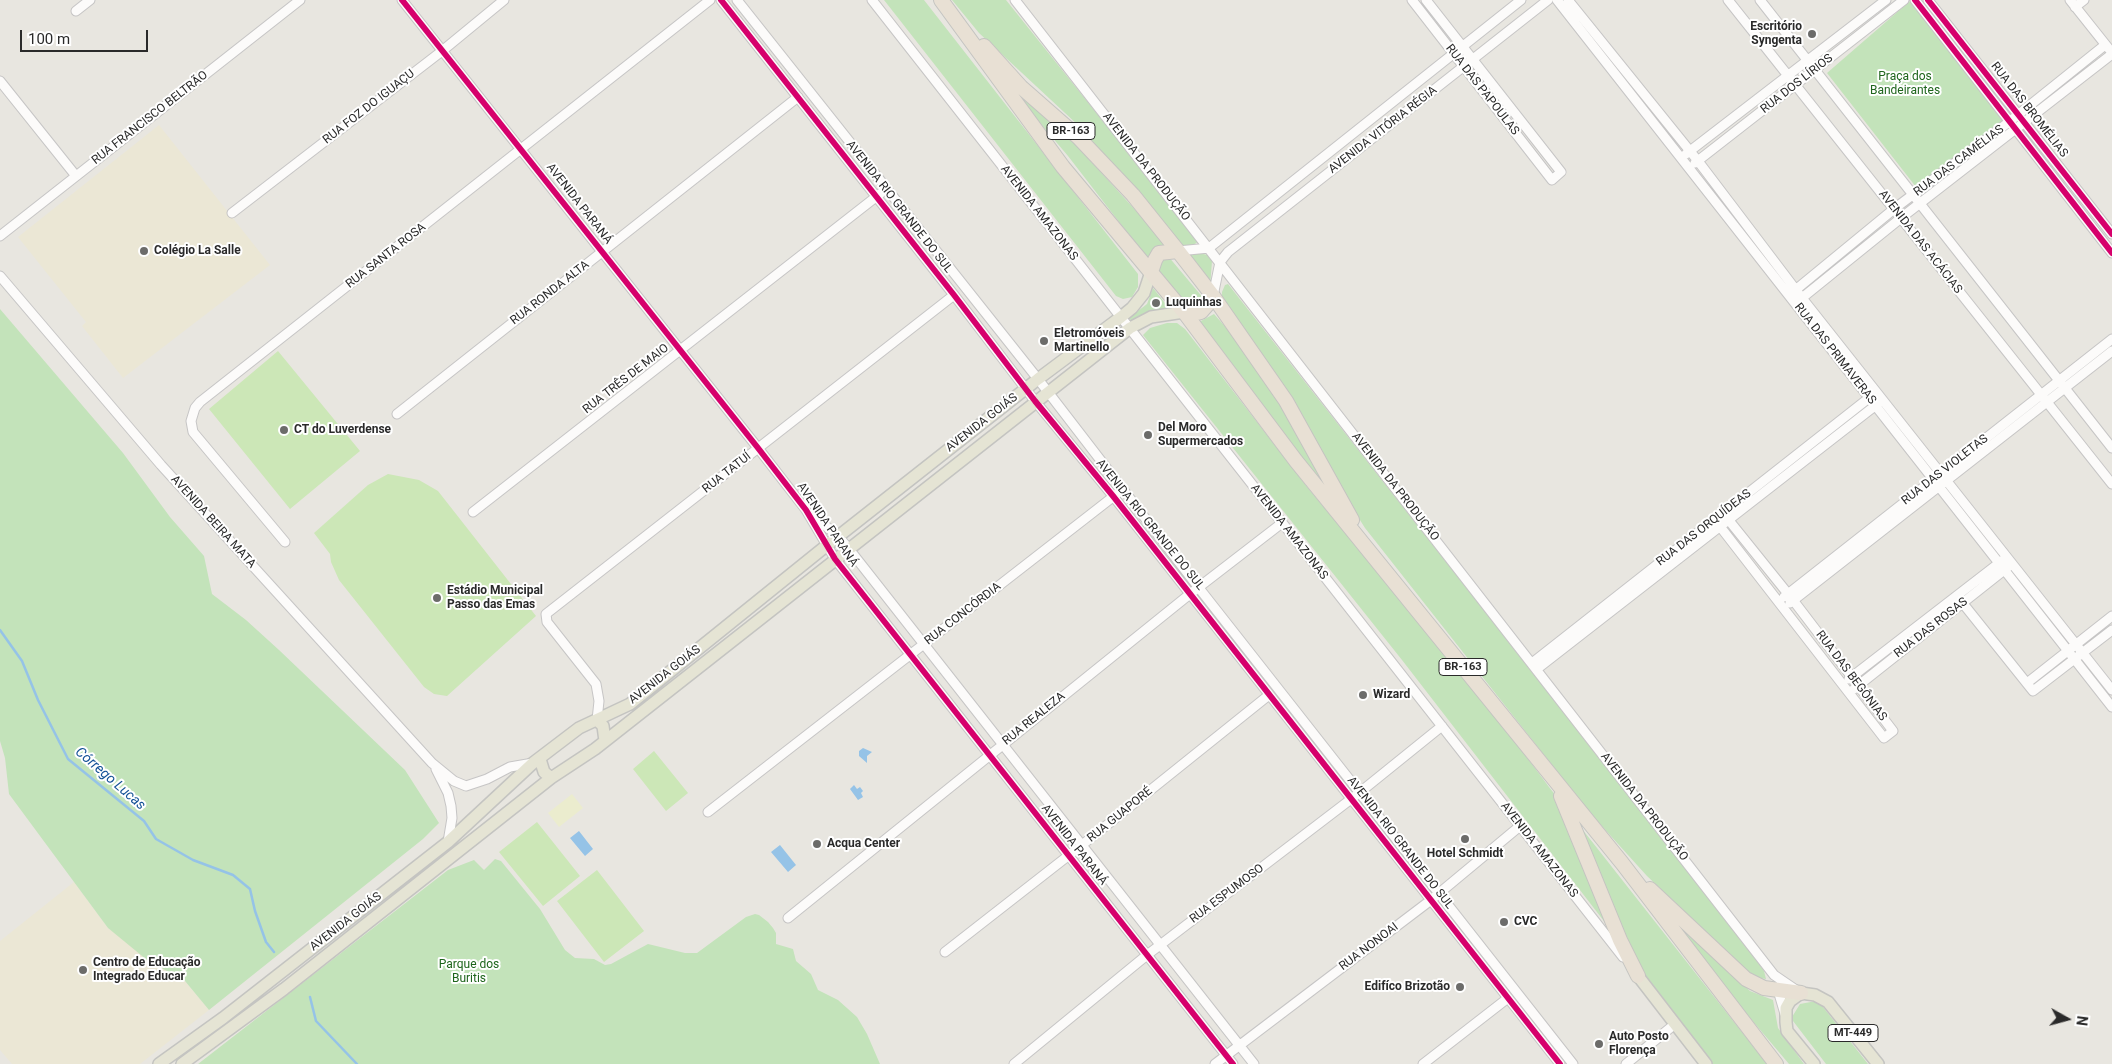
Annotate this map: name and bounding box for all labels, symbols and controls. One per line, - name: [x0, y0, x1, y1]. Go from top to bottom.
- scale bar: [22, 20, 150, 52]
- place label: Escritório Syngenta: [1750, 20, 1802, 48]
- marker: Escritório Syngenta: [1806, 28, 1818, 40]
- text: 100 m: [28, 30, 70, 48]
- street label: RUA DAS PAPOULAS: [1442, 42, 1522, 138]
- street label: RUA DOS LÍRIOS: [1758, 51, 1836, 117]
- street label: RUA DAS BROMÉLIAS: [1987, 60, 2071, 160]
- street label: RUA FOZ DO IGUAÇU: [320, 67, 418, 147]
- street label: RUA FRANCISCO BELTRÃO: [89, 68, 211, 168]
- park label: Praça dos Bandeirantes: [1870, 70, 1940, 98]
- street label: AVENIDA VITÓRIA RÉGIA: [1326, 83, 1440, 177]
- street label: AVENIDA DA PRODUÇÃO: [1099, 110, 1193, 224]
- road number: BR-163: [1047, 122, 1095, 140]
- street label: RUA DAS CAMÉLIAS: [1911, 122, 2007, 200]
- street label: AVENIDA RIO GRANDE DO SUL: [843, 138, 955, 276]
- street label: AVENIDA PARANÁ: [543, 161, 615, 247]
- street label: AVENIDA AMAZONAS: [997, 162, 1081, 264]
- street label: AVENIDA DAS ACÁCIAS: [1875, 187, 1965, 297]
- street label: RUA SANTA ROSA: [343, 220, 429, 292]
- place label: Colégio La Salle: [154, 244, 241, 258]
- marker: Colégio La Salle: [138, 245, 150, 257]
- street label: RUA RONDA ALTA: [508, 258, 592, 328]
- place label: Luquinhas: [1166, 296, 1222, 310]
- marker: Luquinhas: [1150, 297, 1162, 309]
- street label: RUA DAS PRIMAVERAS: [1791, 301, 1879, 407]
- place label: Eletromóveis Martinello: [1054, 327, 1124, 355]
- marker: Eletromóveis Martinello: [1038, 335, 1050, 347]
- street label: RUA TRÊS DE MAIO: [580, 341, 672, 417]
- street label: AVENIDA GOIÁS: [943, 391, 1021, 455]
- place label: Del Moro Supermercados: [1158, 421, 1243, 449]
- place label: CT do Luverdense: [294, 423, 391, 437]
- marker: CT do Luverdense: [278, 424, 290, 436]
- marker: Del Moro Supermercados: [1142, 429, 1154, 441]
- street label: AVENIDA DA PRODUÇÃO: [1348, 430, 1442, 544]
- street label: RUA DAS VIOLETAS: [1899, 432, 1991, 508]
- street label: RUA TATUÍ: [700, 450, 754, 496]
- street label: AVENIDA RIO GRANDE DO SUL: [1093, 457, 1207, 593]
- street label: AVENIDA BEIRA MATA: [167, 473, 259, 571]
- street label: AVENIDA PARANÁ: [793, 480, 861, 570]
- street label: AVENIDA AMAZONAS: [1247, 481, 1331, 583]
- street label: RUA DAS ORQUÍDEAS: [1654, 487, 1754, 569]
- street label: RUA CONCÓRDIA: [922, 580, 1004, 648]
- place label: Estádio Municipal Passo das Emas: [447, 584, 543, 612]
- marker: Estádio Municipal Passo das Emas: [431, 592, 443, 604]
- street label: RUA DAS ROSAS: [1891, 595, 1971, 661]
- street label: RUA DAS BEGÔNIAS: [1812, 628, 1890, 724]
- street label: AVENIDA GOIÁS: [626, 643, 704, 707]
- road number: BR-163: [1439, 659, 1487, 676]
- place label: Wizard: [1373, 688, 1410, 702]
- street label: RUA REALEZA: [1000, 689, 1068, 749]
- marker: Wizard: [1357, 689, 1369, 701]
- water label: Córrego Lucas: [71, 744, 149, 814]
- street label: AVENIDA DA PRODUÇÃO: [1597, 750, 1691, 864]
- street label: AVENIDA RIO GRANDE DO SUL: [1344, 774, 1456, 912]
- street label: RUA GUAPORÉ: [1085, 784, 1155, 846]
- street label: AVENIDA AMAZONAS: [1497, 799, 1581, 901]
- street label: AVENIDA PARANÁ: [1038, 802, 1110, 888]
- marker: Hotel Schmidt: [1459, 833, 1471, 845]
- place label: Acqua Center: [827, 837, 900, 851]
- marker: Acqua Center: [811, 838, 823, 850]
- place label: Hotel Schmidt: [1427, 847, 1503, 861]
- street label: RUA ESPUMOSO: [1187, 861, 1267, 927]
- street label: AVENIDA GOIÁS: [307, 890, 385, 954]
- place label: CVC: [1514, 915, 1537, 929]
- marker: CVC: [1498, 916, 1510, 928]
- street label: RUA NONOAI: [1337, 920, 1401, 974]
- place label: Centro de Educação Integrado Educar: [93, 956, 201, 984]
- park label: Parque dos Buritis: [439, 958, 499, 986]
- marker: Centro de Educação Integrado Educar: [77, 964, 89, 976]
- place label: Edifíco Brizotão: [1365, 980, 1450, 994]
- marker: Edifíco Brizotão: [1454, 981, 1466, 993]
- north arrow: [2042, 994, 2092, 1044]
- text: N: [2073, 1015, 2090, 1027]
- road number: MT-449: [1828, 1024, 1878, 1042]
- place label: Auto Posto Florença: [1609, 1030, 1669, 1058]
- marker: Auto Posto Florença: [1593, 1038, 1605, 1050]

